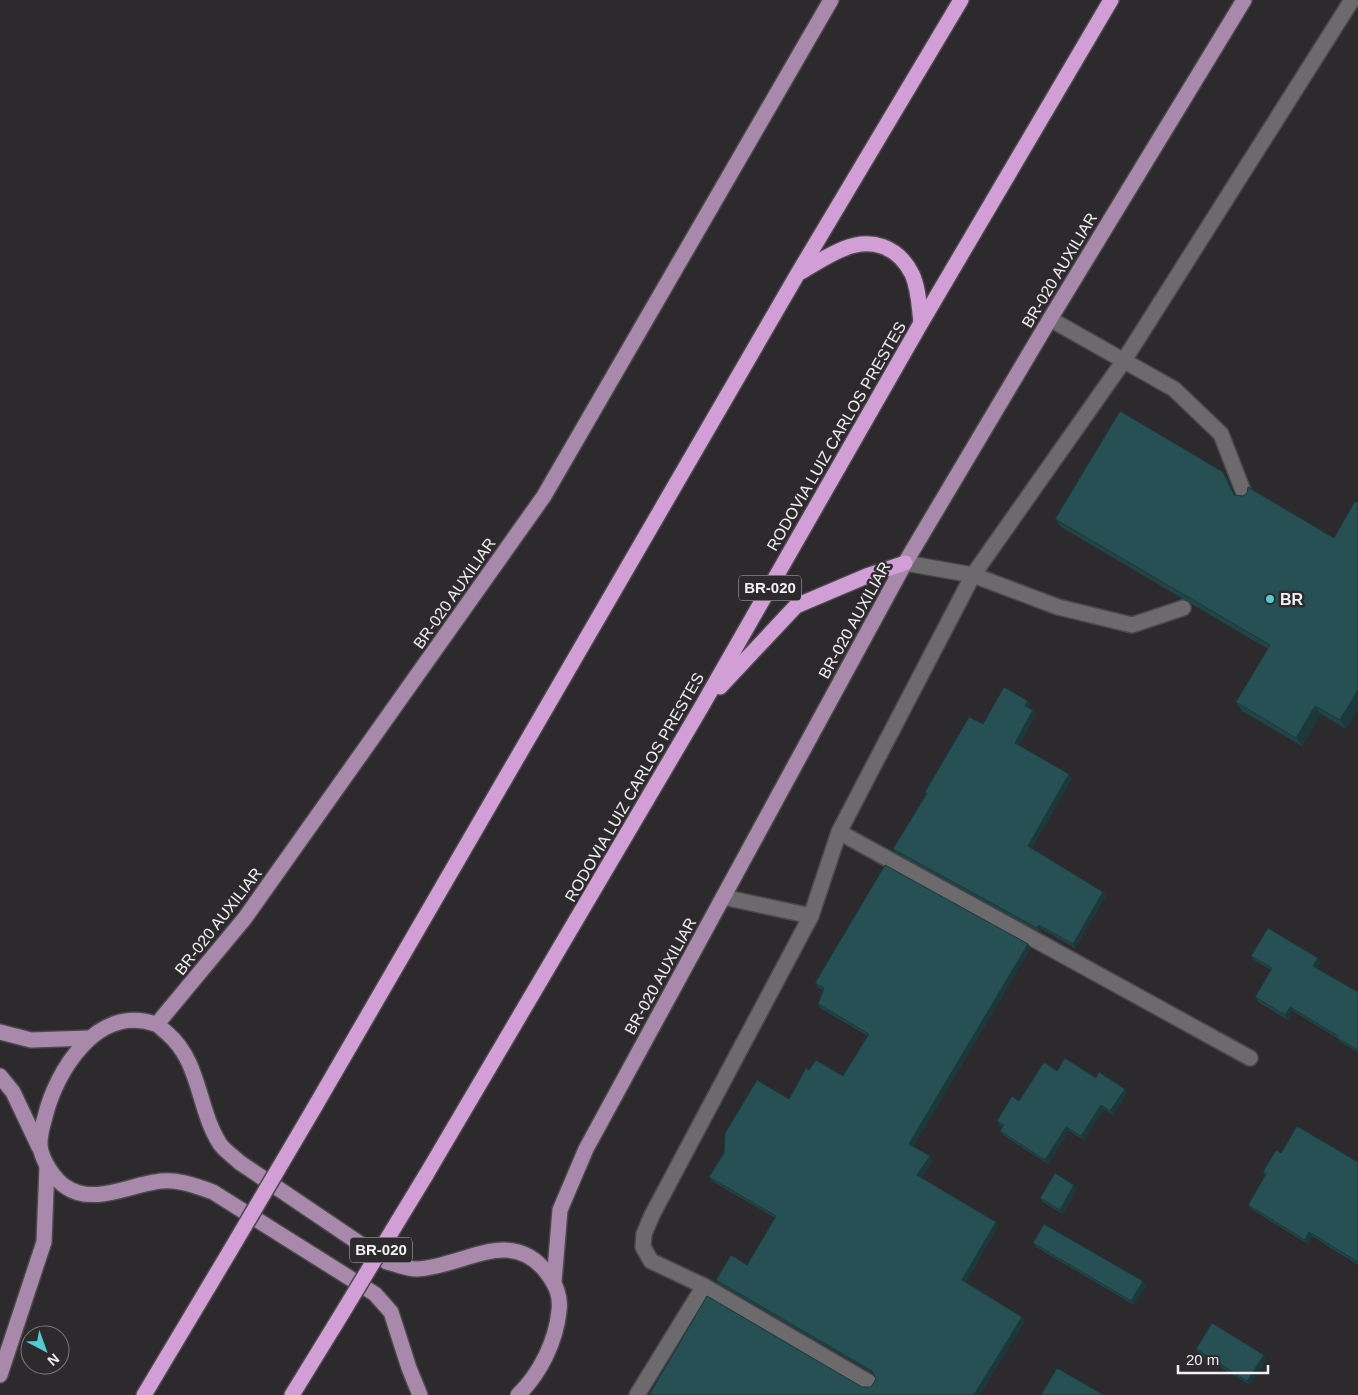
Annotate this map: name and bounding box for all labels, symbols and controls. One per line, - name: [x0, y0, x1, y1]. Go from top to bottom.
- street label: BR-020 AUXILIAR: [1018, 210, 1100, 331]
- street label: RODOVIA LUIZ CARLOS PRESTES: [764, 319, 909, 554]
- street label: BR-020 AUXILIAR: [410, 535, 499, 652]
- street label: BR-020 AUXILIAR: [815, 559, 894, 682]
- road number: BR-020: [739, 576, 801, 600]
- place label: BR: [1280, 591, 1304, 608]
- marker: BR: [1264, 593, 1276, 605]
- street label: RODOVIA LUIZ CARLOS PRESTES: [562, 670, 707, 905]
- street label: BR-020 AUXILIAR: [171, 865, 265, 978]
- street label: BR-020 AUXILIAR: [621, 915, 700, 1038]
- road number: BR-020: [350, 1238, 412, 1262]
- north arrow: [20, 1325, 70, 1375]
- scale bar: [1178, 1342, 1268, 1374]
- text: N: [44, 1350, 63, 1369]
- text: 20 m: [1186, 1351, 1219, 1368]

